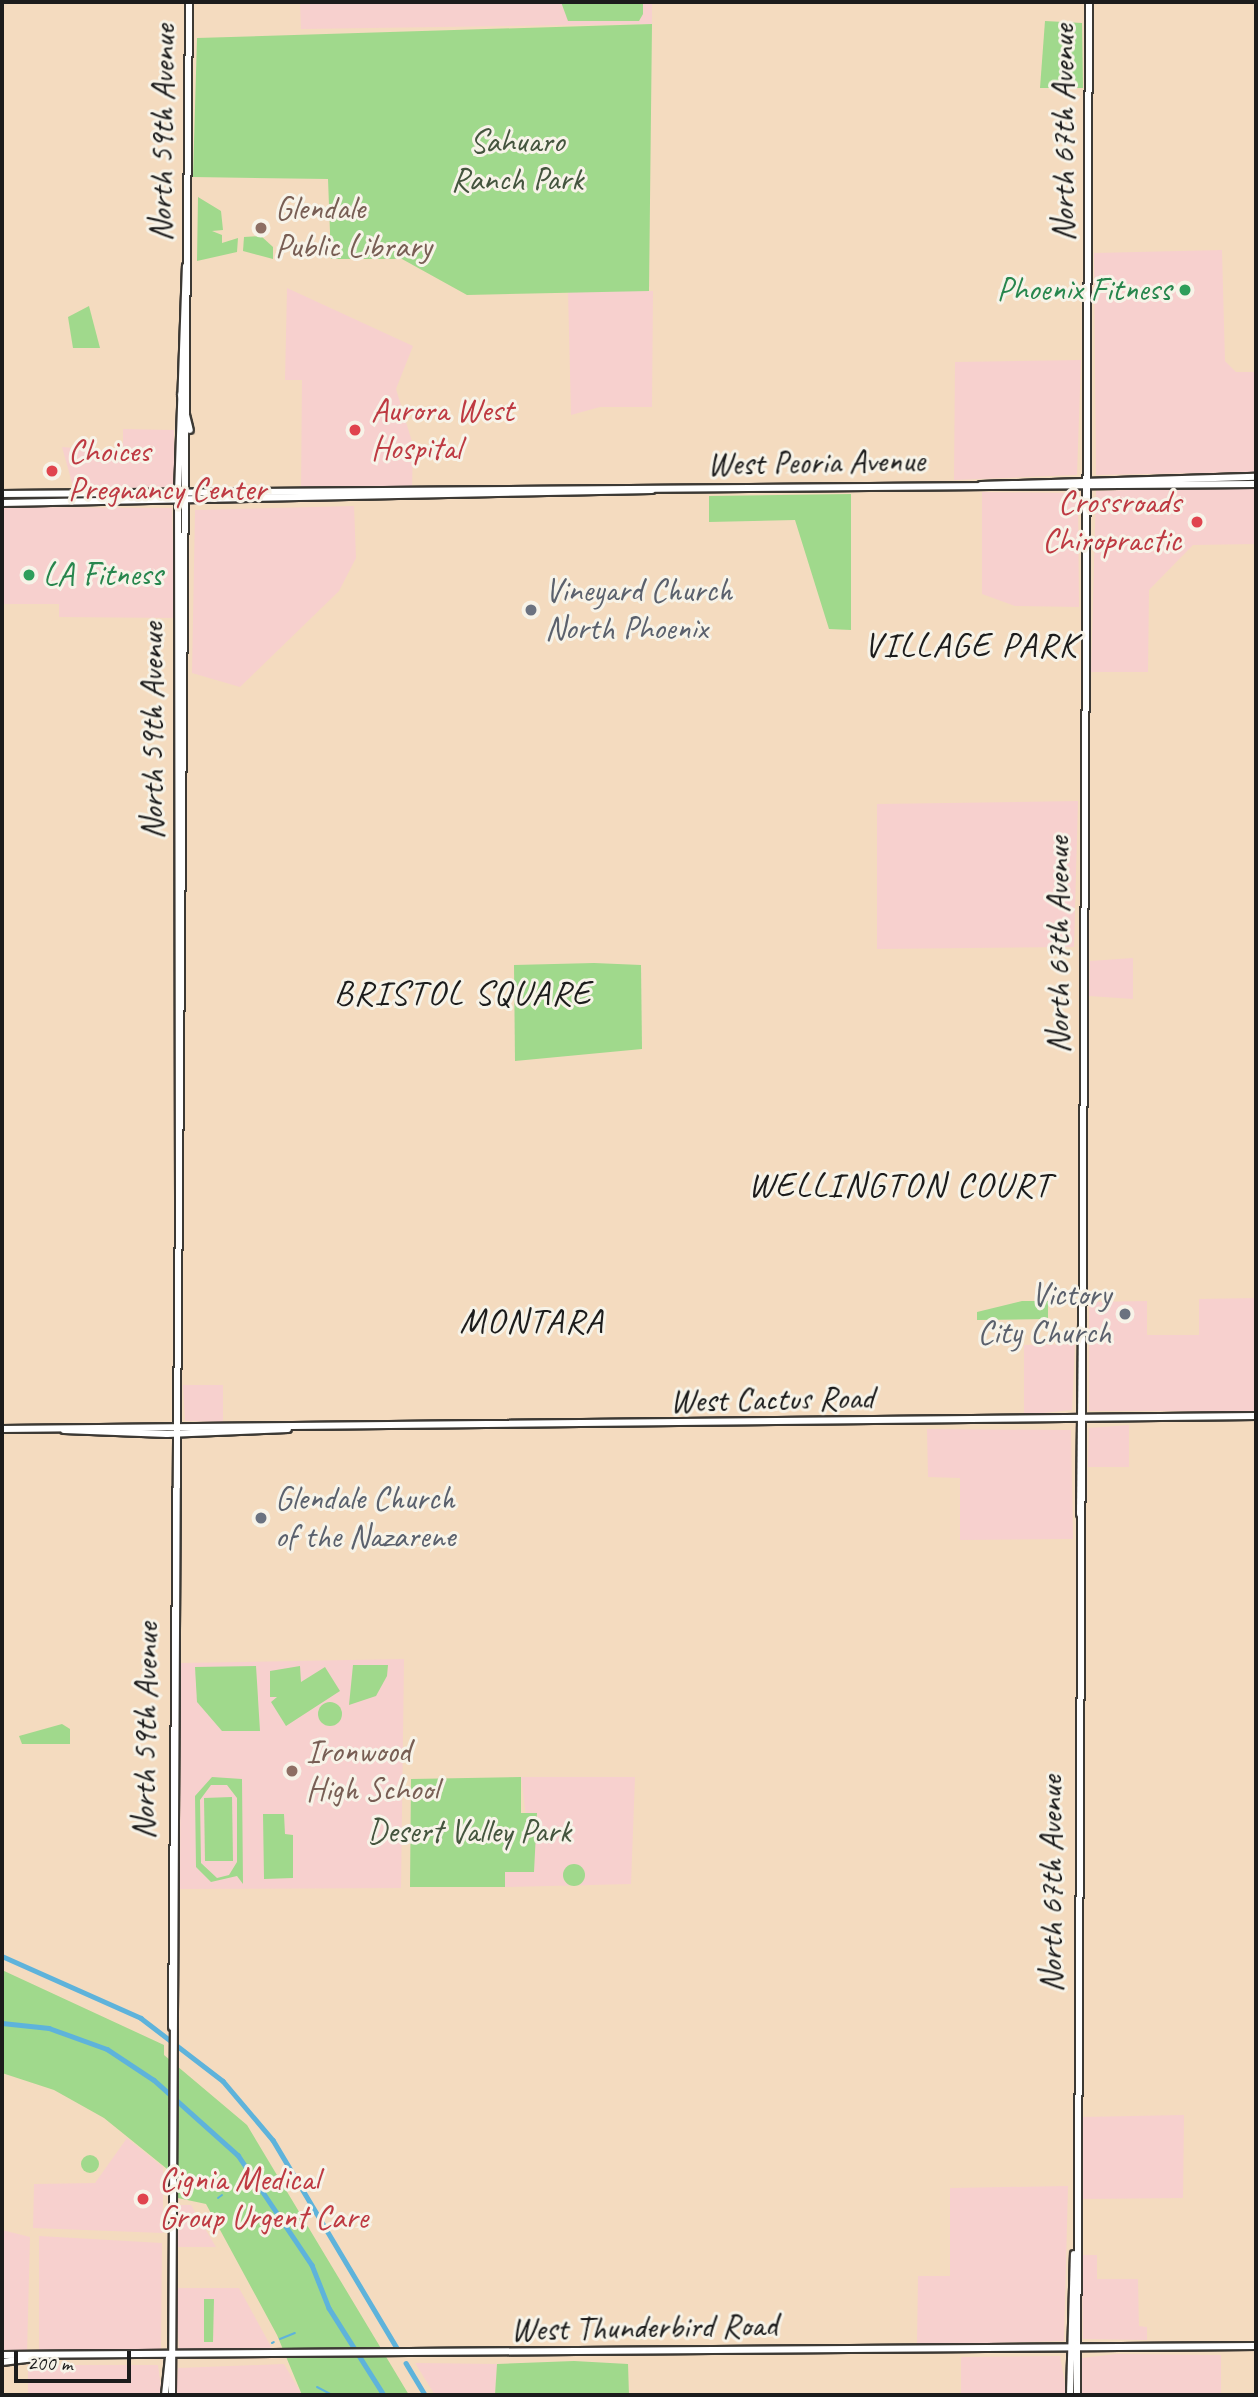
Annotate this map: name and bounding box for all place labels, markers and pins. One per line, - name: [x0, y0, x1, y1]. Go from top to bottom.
- place label: Glendale Public Library: [275, 189, 431, 267]
- marker: Glendale Public Library: [253, 220, 269, 236]
- place label: Phoenix Fitness: [997, 270, 1171, 310]
- marker: Phoenix Fitness: [1177, 282, 1193, 298]
- place label: Aurora West Hospital: [371, 391, 513, 469]
- marker: Aurora West Hospital: [345, 420, 365, 440]
- place label: Choices Pregnancy Center: [68, 432, 266, 510]
- marker: Choices Pregnancy Center: [42, 461, 62, 481]
- place label: Crossroads Chiropractic: [1042, 483, 1181, 561]
- marker: Crossroads Chiropractic: [1187, 512, 1207, 532]
- place label: LA Fitness: [43, 555, 162, 595]
- marker: LA Fitness: [21, 567, 37, 583]
- place label: Vineyard Church North Phoenix: [545, 571, 733, 649]
- marker: Vineyard Church North Phoenix: [523, 602, 539, 618]
- place label: Victory City Church: [976, 1275, 1111, 1353]
- marker: Victory City Church: [1117, 1306, 1133, 1322]
- place label: Glendale Church of the Nazarene: [275, 1479, 456, 1557]
- marker: Glendale Church of the Nazarene: [253, 1510, 269, 1526]
- place label: Ironwood High School: [306, 1732, 437, 1810]
- marker: Ironwood High School: [284, 1763, 300, 1779]
- place label: Cignia Medical Group Urgent Care: [159, 2160, 368, 2238]
- marker: Cignia Medical Group Urgent Care: [133, 2189, 153, 2209]

